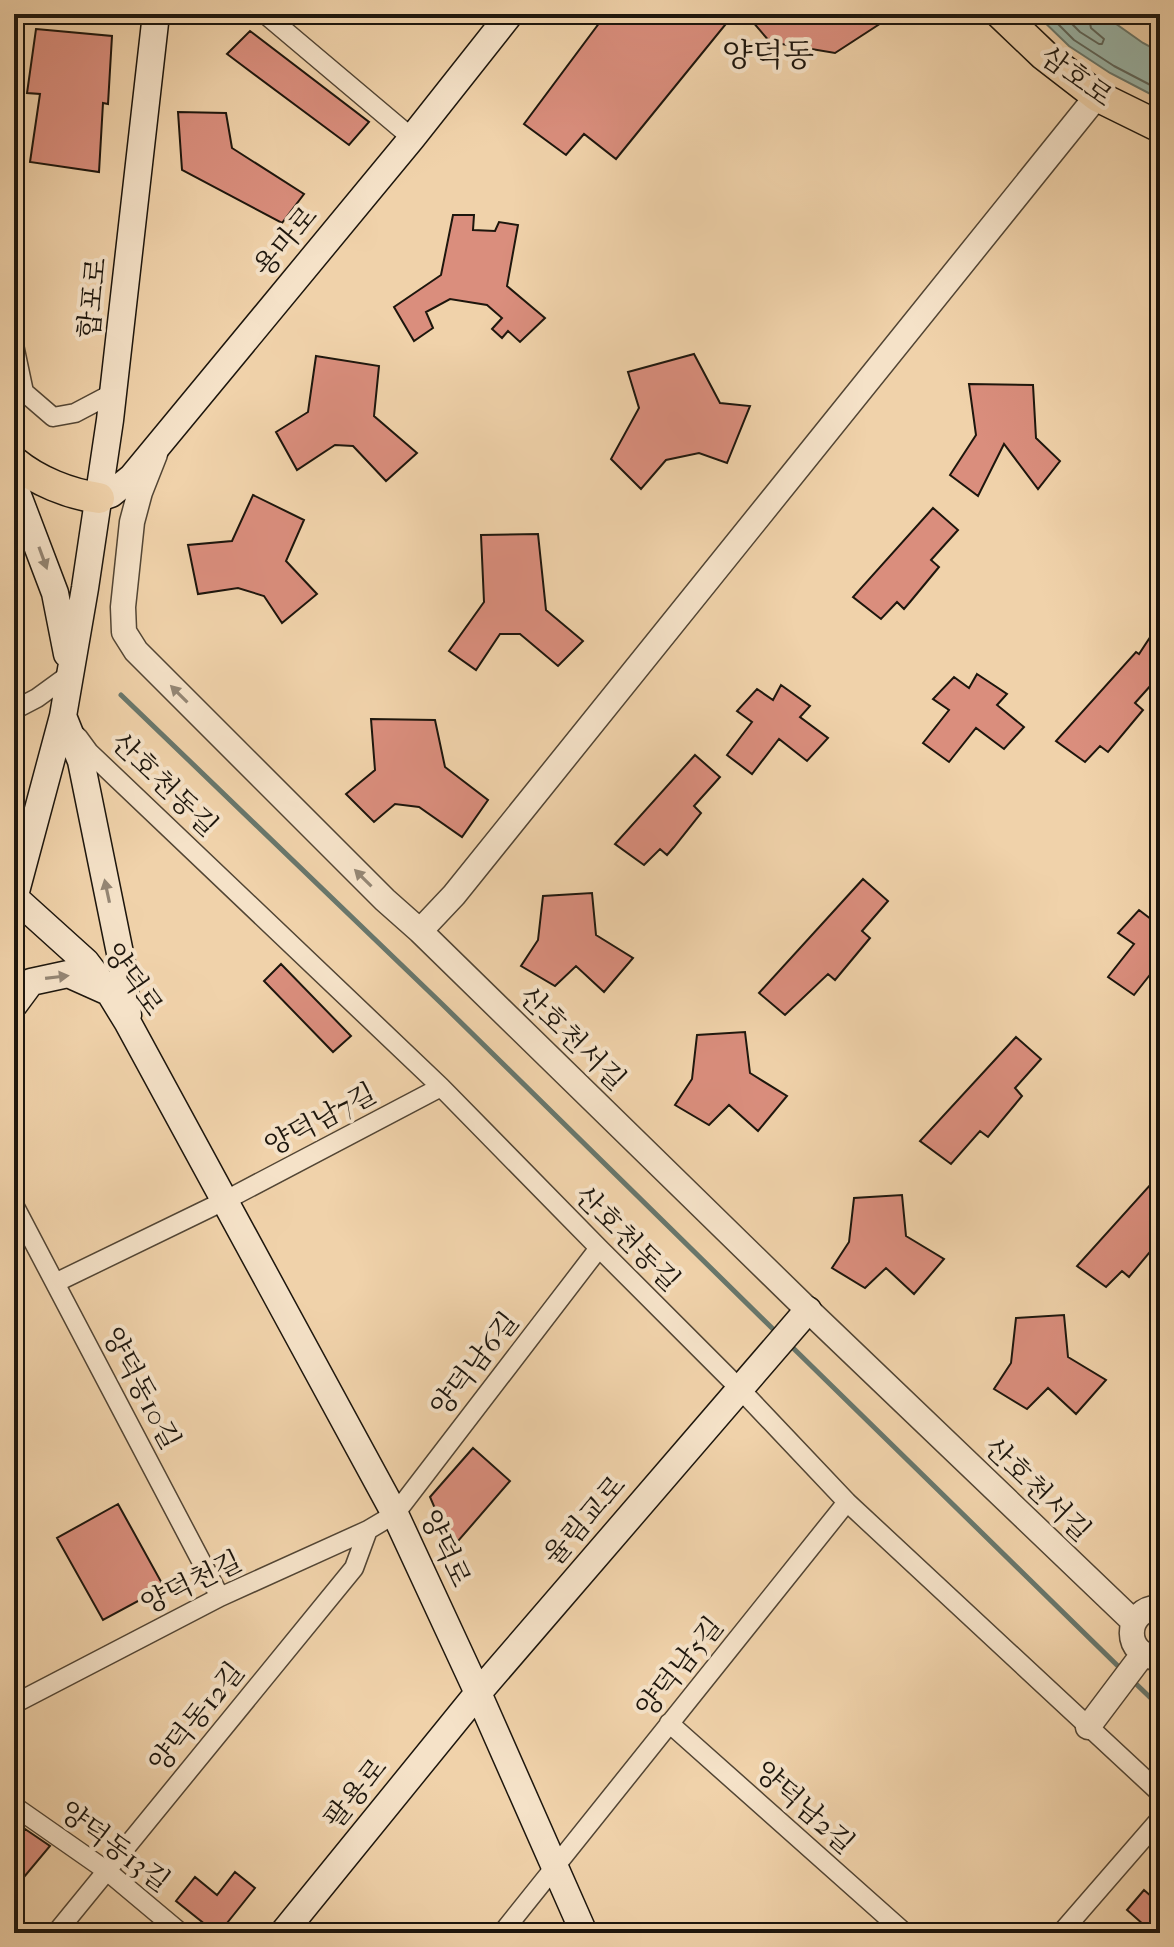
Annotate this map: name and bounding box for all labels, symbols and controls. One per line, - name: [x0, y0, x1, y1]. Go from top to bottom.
- district label: 양덕동: [722, 37, 814, 74]
- street label: 삼호로: [1034, 39, 1119, 114]
- street label: 용마로: [247, 200, 324, 283]
- street label: 합포로: [72, 256, 113, 340]
- one-way arrow: [37, 546, 50, 570]
- one-way arrow: [170, 685, 189, 704]
- street label: 산호천동길: [105, 726, 225, 843]
- one-way arrow: [354, 869, 373, 888]
- one-way arrow: [101, 878, 113, 903]
- street label: 양덕로: [97, 937, 170, 1022]
- one-way arrow: [45, 970, 70, 983]
- street label: 산호천서길: [513, 980, 633, 1097]
- street label: 양덕남7길: [259, 1076, 382, 1163]
- street label: 산호천동길: [568, 1179, 687, 1298]
- street label: 양덕남6길: [423, 1306, 525, 1423]
- street label: 양덕동10길: [96, 1322, 187, 1455]
- street label: 산호천서길: [978, 1431, 1098, 1548]
- street label: 율림교로: [536, 1469, 632, 1572]
- street label: 양덕로: [413, 1504, 478, 1592]
- street label: 양덕천길: [135, 1544, 247, 1621]
- street label: 양덕남5길: [629, 1610, 730, 1724]
- street label: 양덕동12길: [142, 1655, 251, 1779]
- street label: 팔용로: [317, 1751, 394, 1835]
- street label: 양덕남2길: [748, 1754, 861, 1861]
- street label: 양덕동13길: [53, 1794, 176, 1899]

